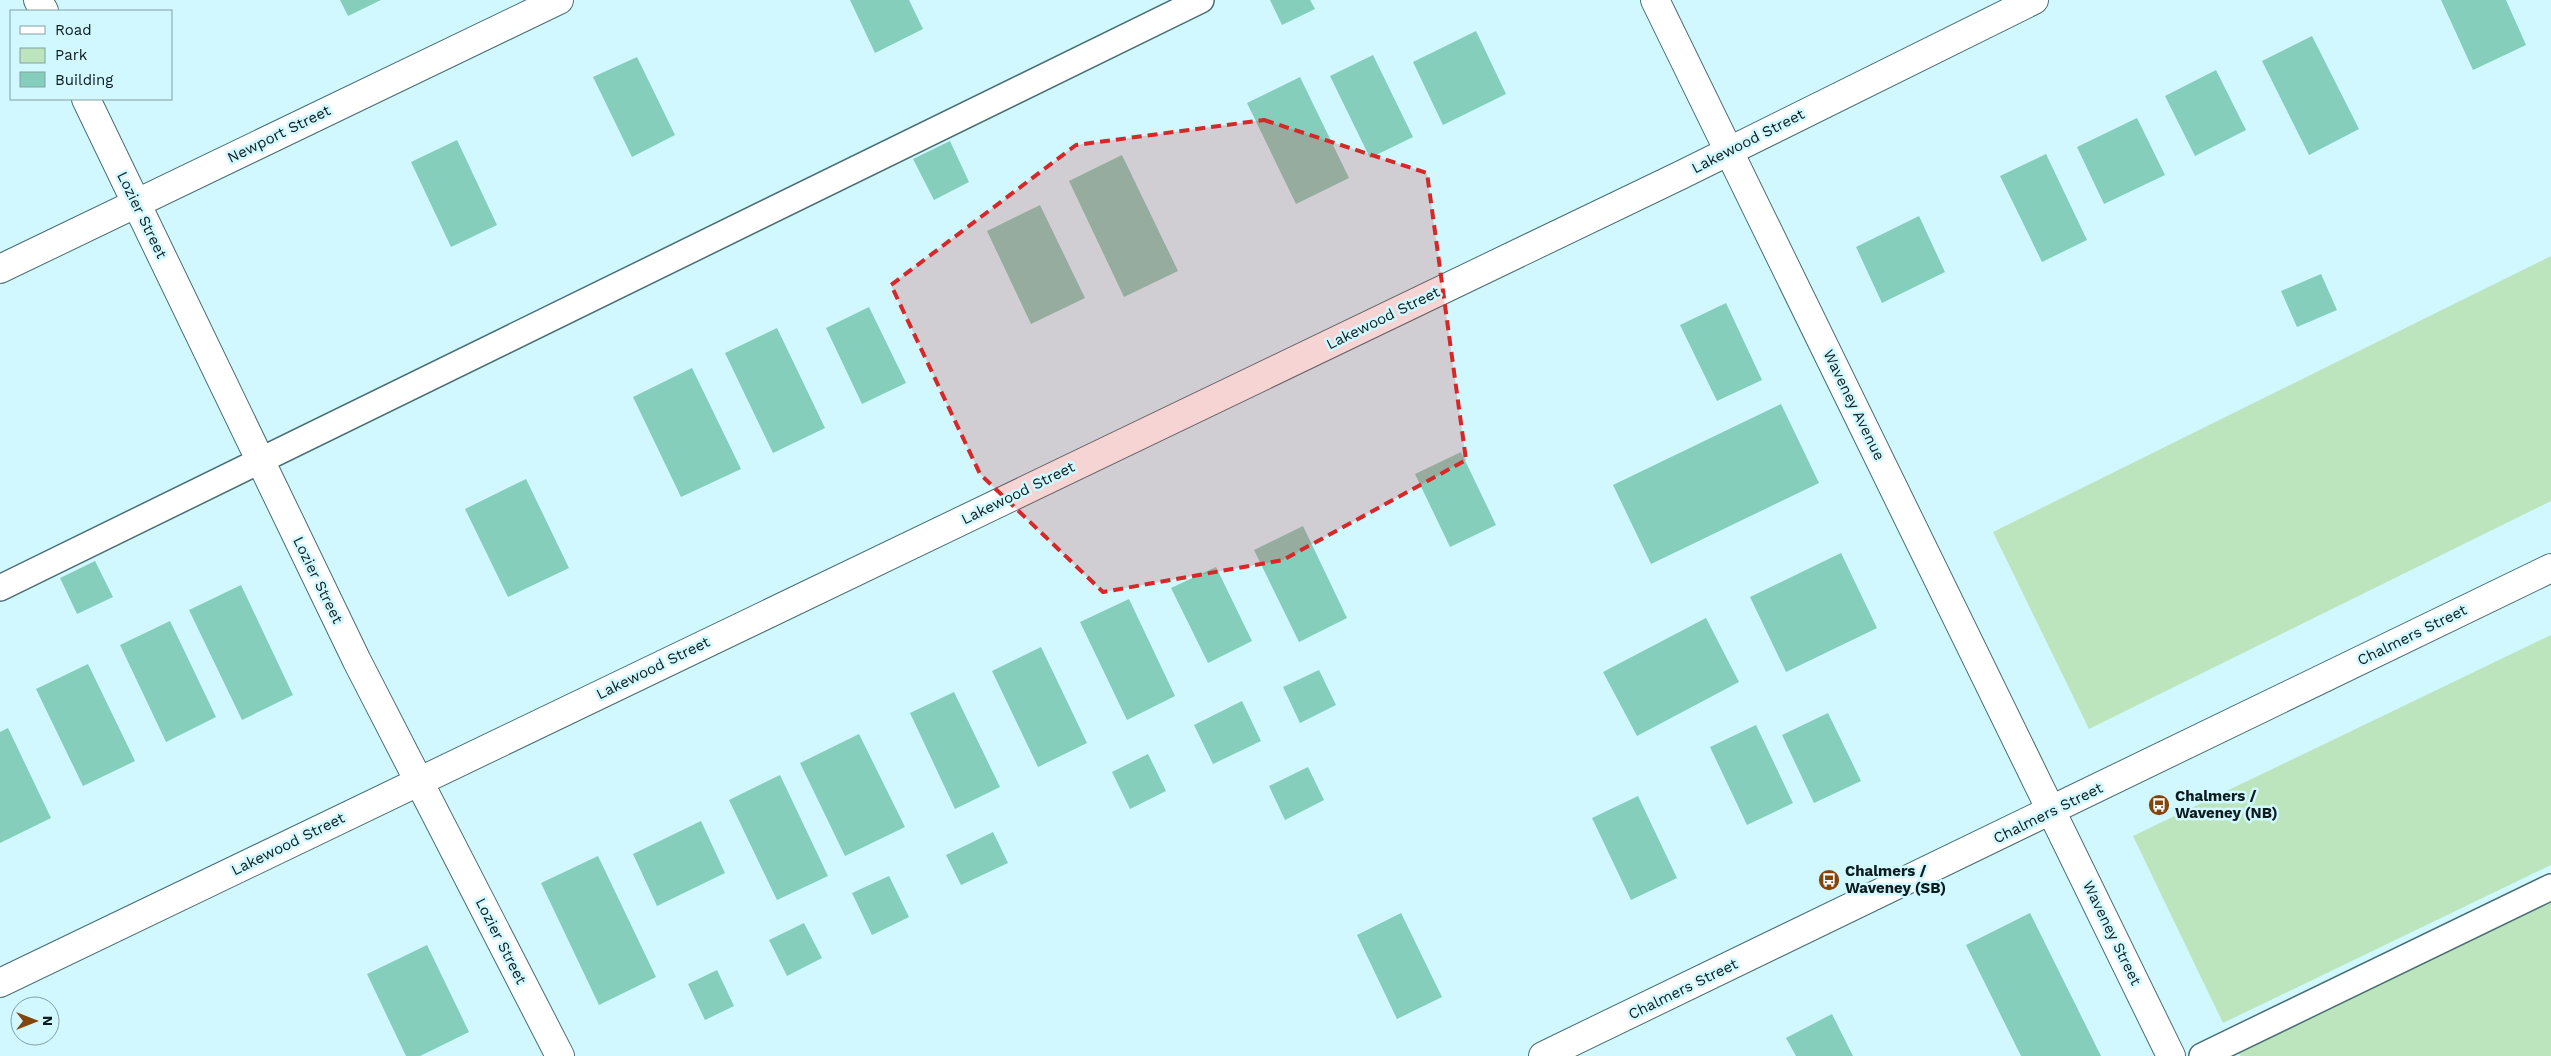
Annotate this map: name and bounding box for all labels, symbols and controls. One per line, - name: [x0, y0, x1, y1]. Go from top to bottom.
- legend: [10, 10, 172, 100]
- text: Road: [55, 21, 92, 39]
- text: Park: [55, 46, 88, 64]
- text: Building: [55, 71, 113, 89]
- street label: Newport Street: [224, 101, 334, 167]
- street label: Lakewood Street: [1689, 104, 1808, 177]
- street label: Lozier Street: [113, 169, 171, 262]
- street label: Lakewood Street: [1323, 282, 1443, 353]
- street label: Waveney Avenue: [1819, 347, 1889, 463]
- street label: Lakewood Street: [958, 457, 1078, 528]
- street label: Lozier Street: [289, 534, 347, 627]
- street label: Chalmers Street: [2354, 600, 2470, 669]
- street label: Lakewood Street: [593, 632, 713, 703]
- street label: Chalmers Street: [1990, 778, 2106, 847]
- place label: Chalmers / Waveney (NB): [2175, 787, 2278, 822]
- bus stop icon: Chalmers / Waveney (NB): [2147, 793, 2171, 817]
- street label: Lakewood Street: [228, 808, 348, 879]
- place label: Chalmers / Waveney (SB): [1845, 862, 1946, 897]
- bus stop icon: Chalmers / Waveney (SB): [1817, 868, 1841, 892]
- street label: Waveney Street: [2079, 878, 2145, 989]
- street label: Lozier Street: [472, 895, 531, 988]
- street label: Chalmers Street: [1625, 954, 1741, 1023]
- north arrow: [10, 996, 60, 1046]
- text: N: [40, 1016, 56, 1026]

